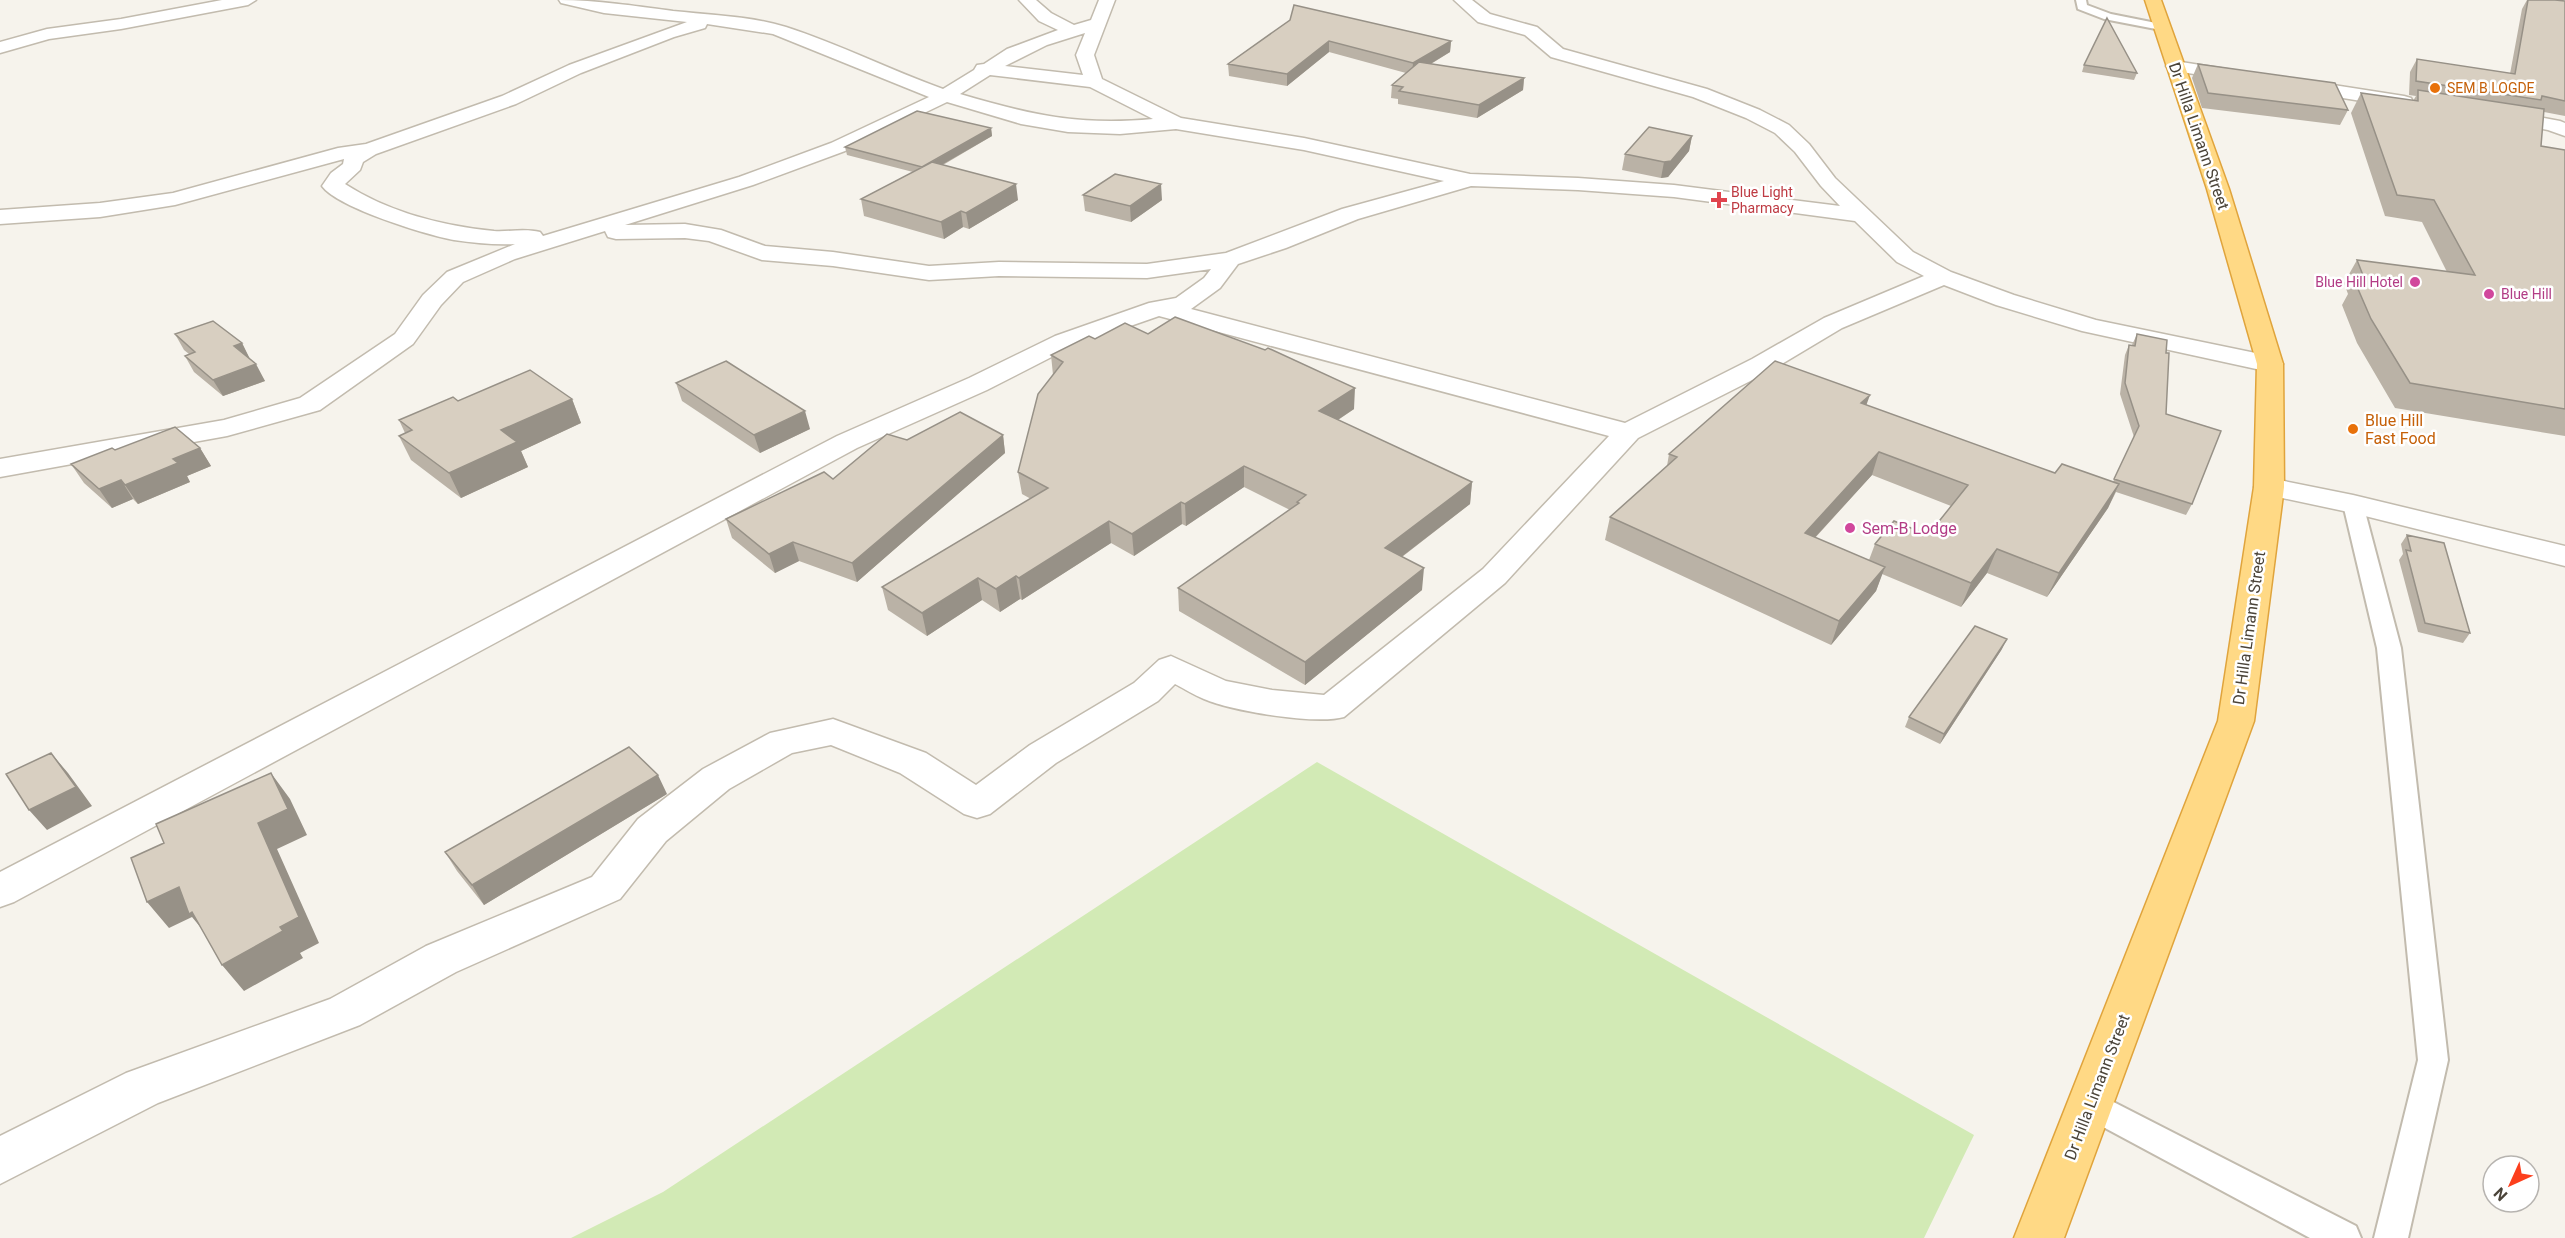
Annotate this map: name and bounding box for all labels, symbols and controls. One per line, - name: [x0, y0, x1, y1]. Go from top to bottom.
- street label: Dr Hilla Limann Street: [2165, 60, 2233, 212]
- place label: SEM B LOGDE: [2447, 80, 2535, 96]
- marker: SEM B LOGDE: [2428, 81, 2442, 95]
- place label: Blue Light Pharmacy: [1731, 184, 1794, 216]
- marker: Blue Light Pharmacy: [1712, 193, 1726, 207]
- place label: Blue Hill Hotel: [2315, 274, 2403, 290]
- marker: Blue Hill Hotel: [2408, 275, 2422, 289]
- place label: Blue Hill: [2501, 286, 2552, 302]
- marker: Blue Hill: [2482, 287, 2496, 301]
- place label: Blue Hill Fast Food: [2365, 411, 2436, 448]
- marker: Blue Hill Fast Food: [2346, 422, 2360, 436]
- place label: Sem-B Lodge: [1862, 519, 1957, 538]
- marker: Sem-B Lodge: [1843, 521, 1857, 535]
- street label: Dr Hilla Limann Street: [2229, 550, 2269, 706]
- street label: Dr Hilla Limann Street: [2060, 1011, 2134, 1163]
- north arrow: [2481, 1154, 2541, 1214]
- text: N: [2490, 1184, 2511, 1205]

